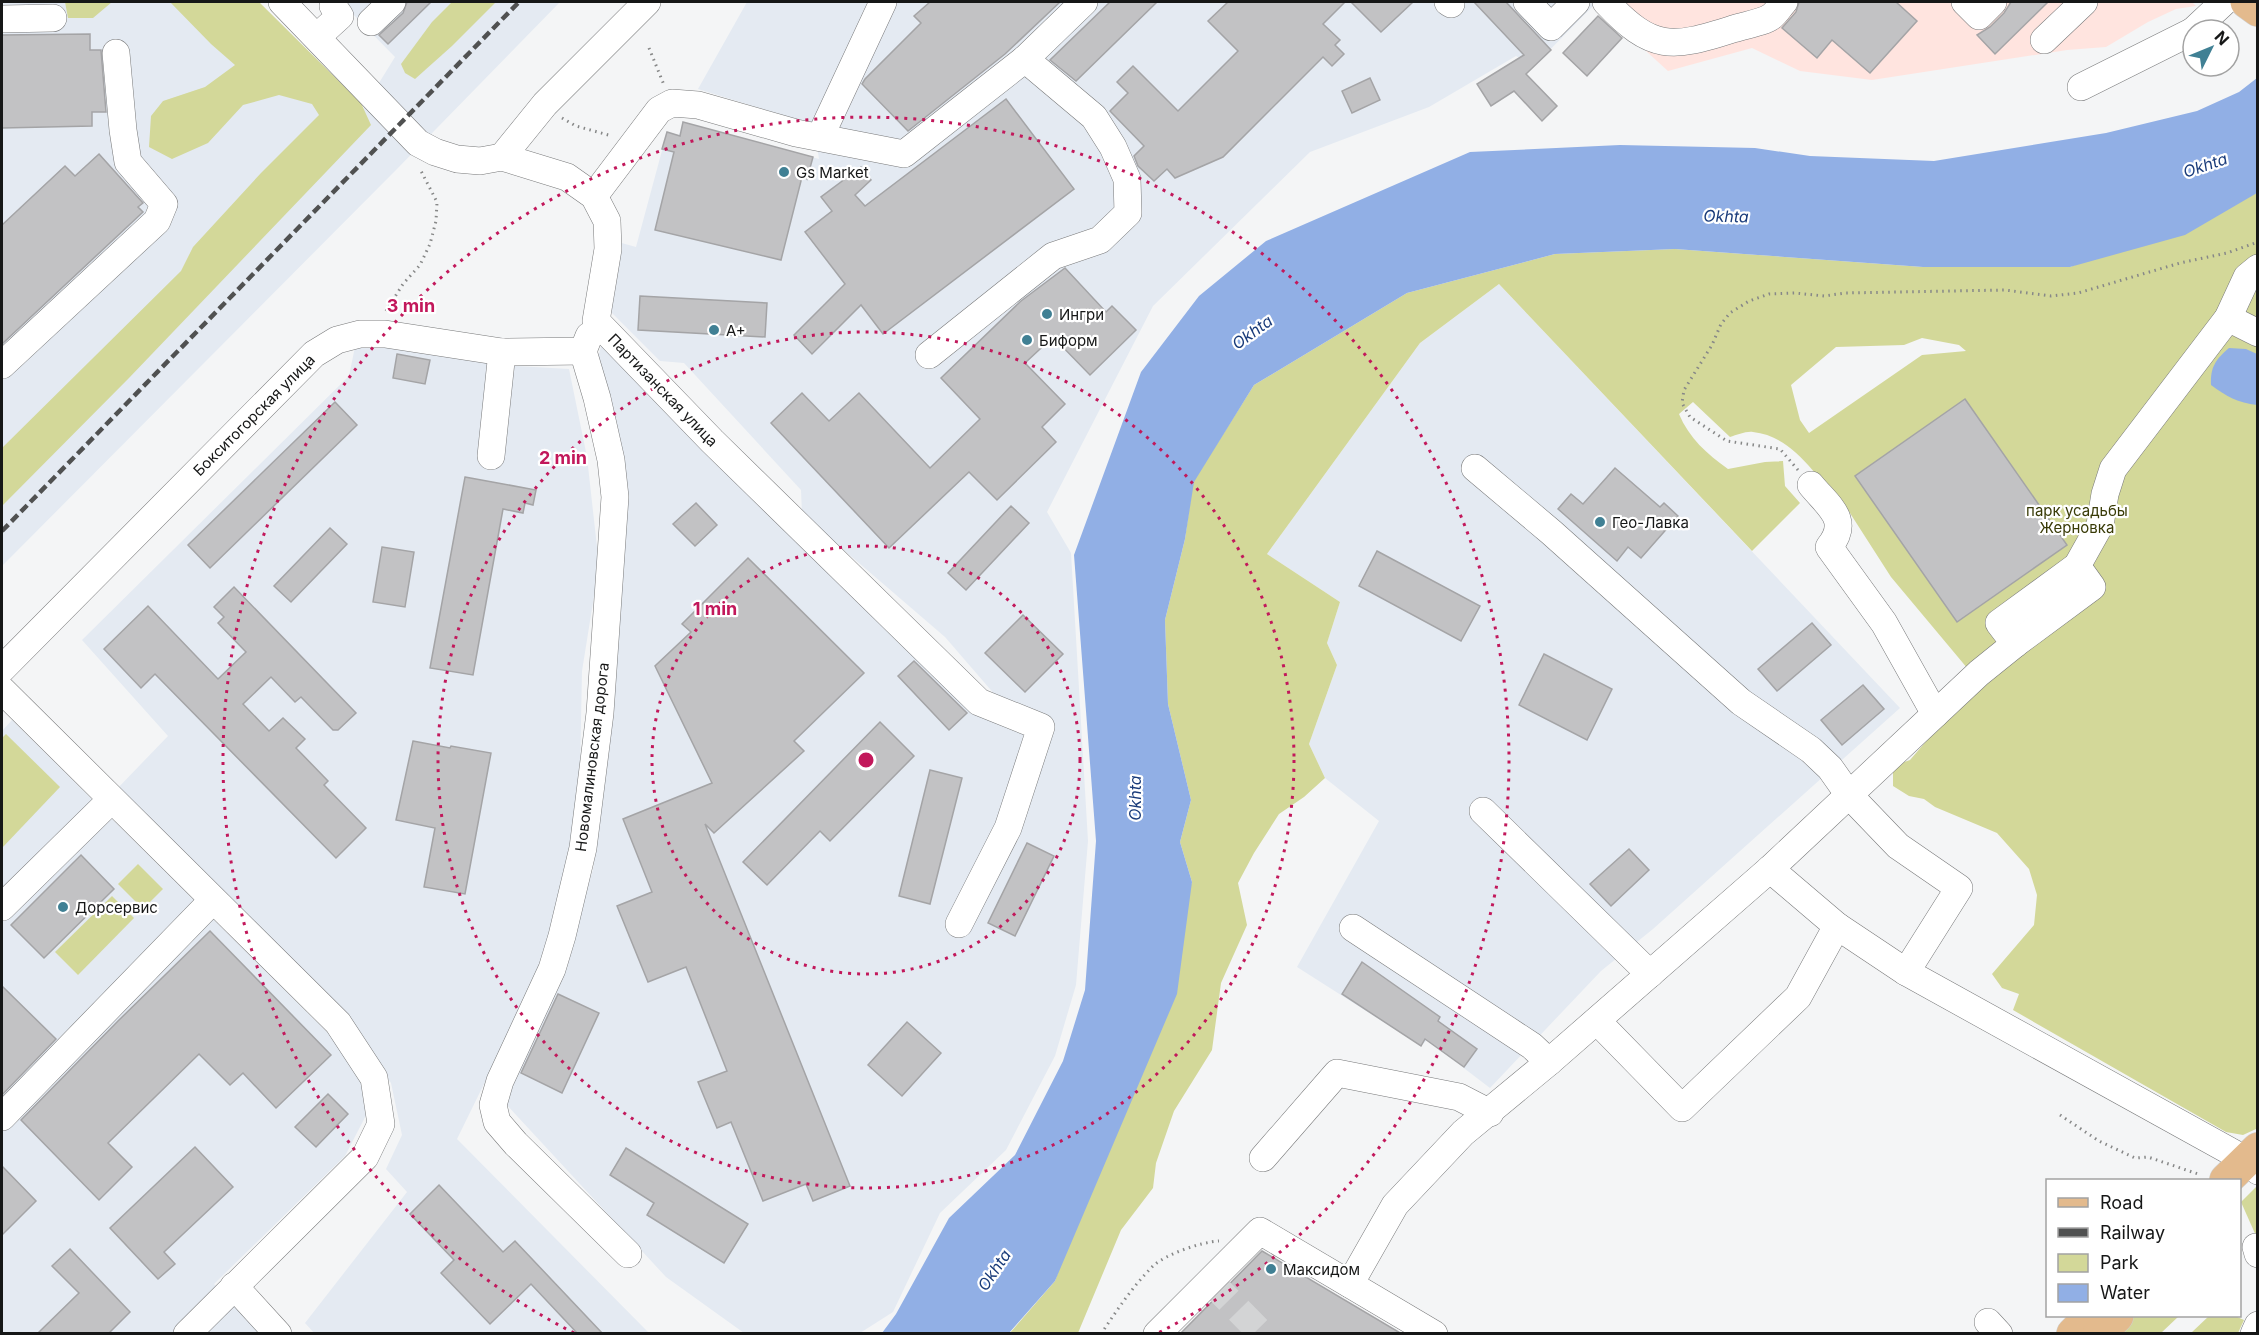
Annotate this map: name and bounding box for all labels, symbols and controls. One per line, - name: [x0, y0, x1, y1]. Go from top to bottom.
- north arrow: [2181, 18, 2241, 78]
- text: N: [2210, 26, 2233, 49]
- water label: Okhta: [2180, 148, 2230, 182]
- place label: Gs Market: [796, 163, 869, 182]
- marker: Gs Market: [777, 165, 791, 179]
- water label: Okhta: [1703, 206, 1749, 226]
- text: 3 min: [387, 295, 435, 316]
- place label: Ингри: [1059, 305, 1104, 324]
- marker: Ингри: [1040, 307, 1054, 321]
- water label: Okhta: [1228, 310, 1276, 353]
- place label: А+: [726, 321, 746, 340]
- marker: А+: [707, 323, 721, 337]
- street label: Партизанская улица: [604, 330, 722, 450]
- place label: Биформ: [1039, 331, 1098, 350]
- marker: Биформ: [1020, 333, 1034, 347]
- street label: Бокситогорская улица: [189, 350, 319, 480]
- text: 2 min: [539, 447, 587, 468]
- park label: парк усадьбы Жерновка: [2026, 501, 2128, 537]
- place label: Гео-Лавка: [1612, 513, 1689, 532]
- marker: Гео-Лавка: [1593, 515, 1607, 529]
- text: 1 min: [693, 598, 737, 619]
- street label: Новомалиновская дорога: [571, 661, 613, 853]
- centre of rings: [856, 750, 876, 770]
- water label: Okhta: [1125, 775, 1145, 821]
- place label: Дорсервис: [75, 898, 158, 917]
- marker: Дорсервис: [56, 900, 70, 914]
- legend: [2046, 1179, 2241, 1317]
- text: Road: [2100, 1192, 2143, 1213]
- text: Railway: [2100, 1222, 2165, 1243]
- water label: Okhta: [973, 1245, 1015, 1294]
- text: Park: [2100, 1252, 2139, 1273]
- place label: Максидом: [1283, 1260, 1360, 1279]
- marker: Максидом: [1264, 1262, 1278, 1276]
- text: Water: [2100, 1282, 2150, 1303]

